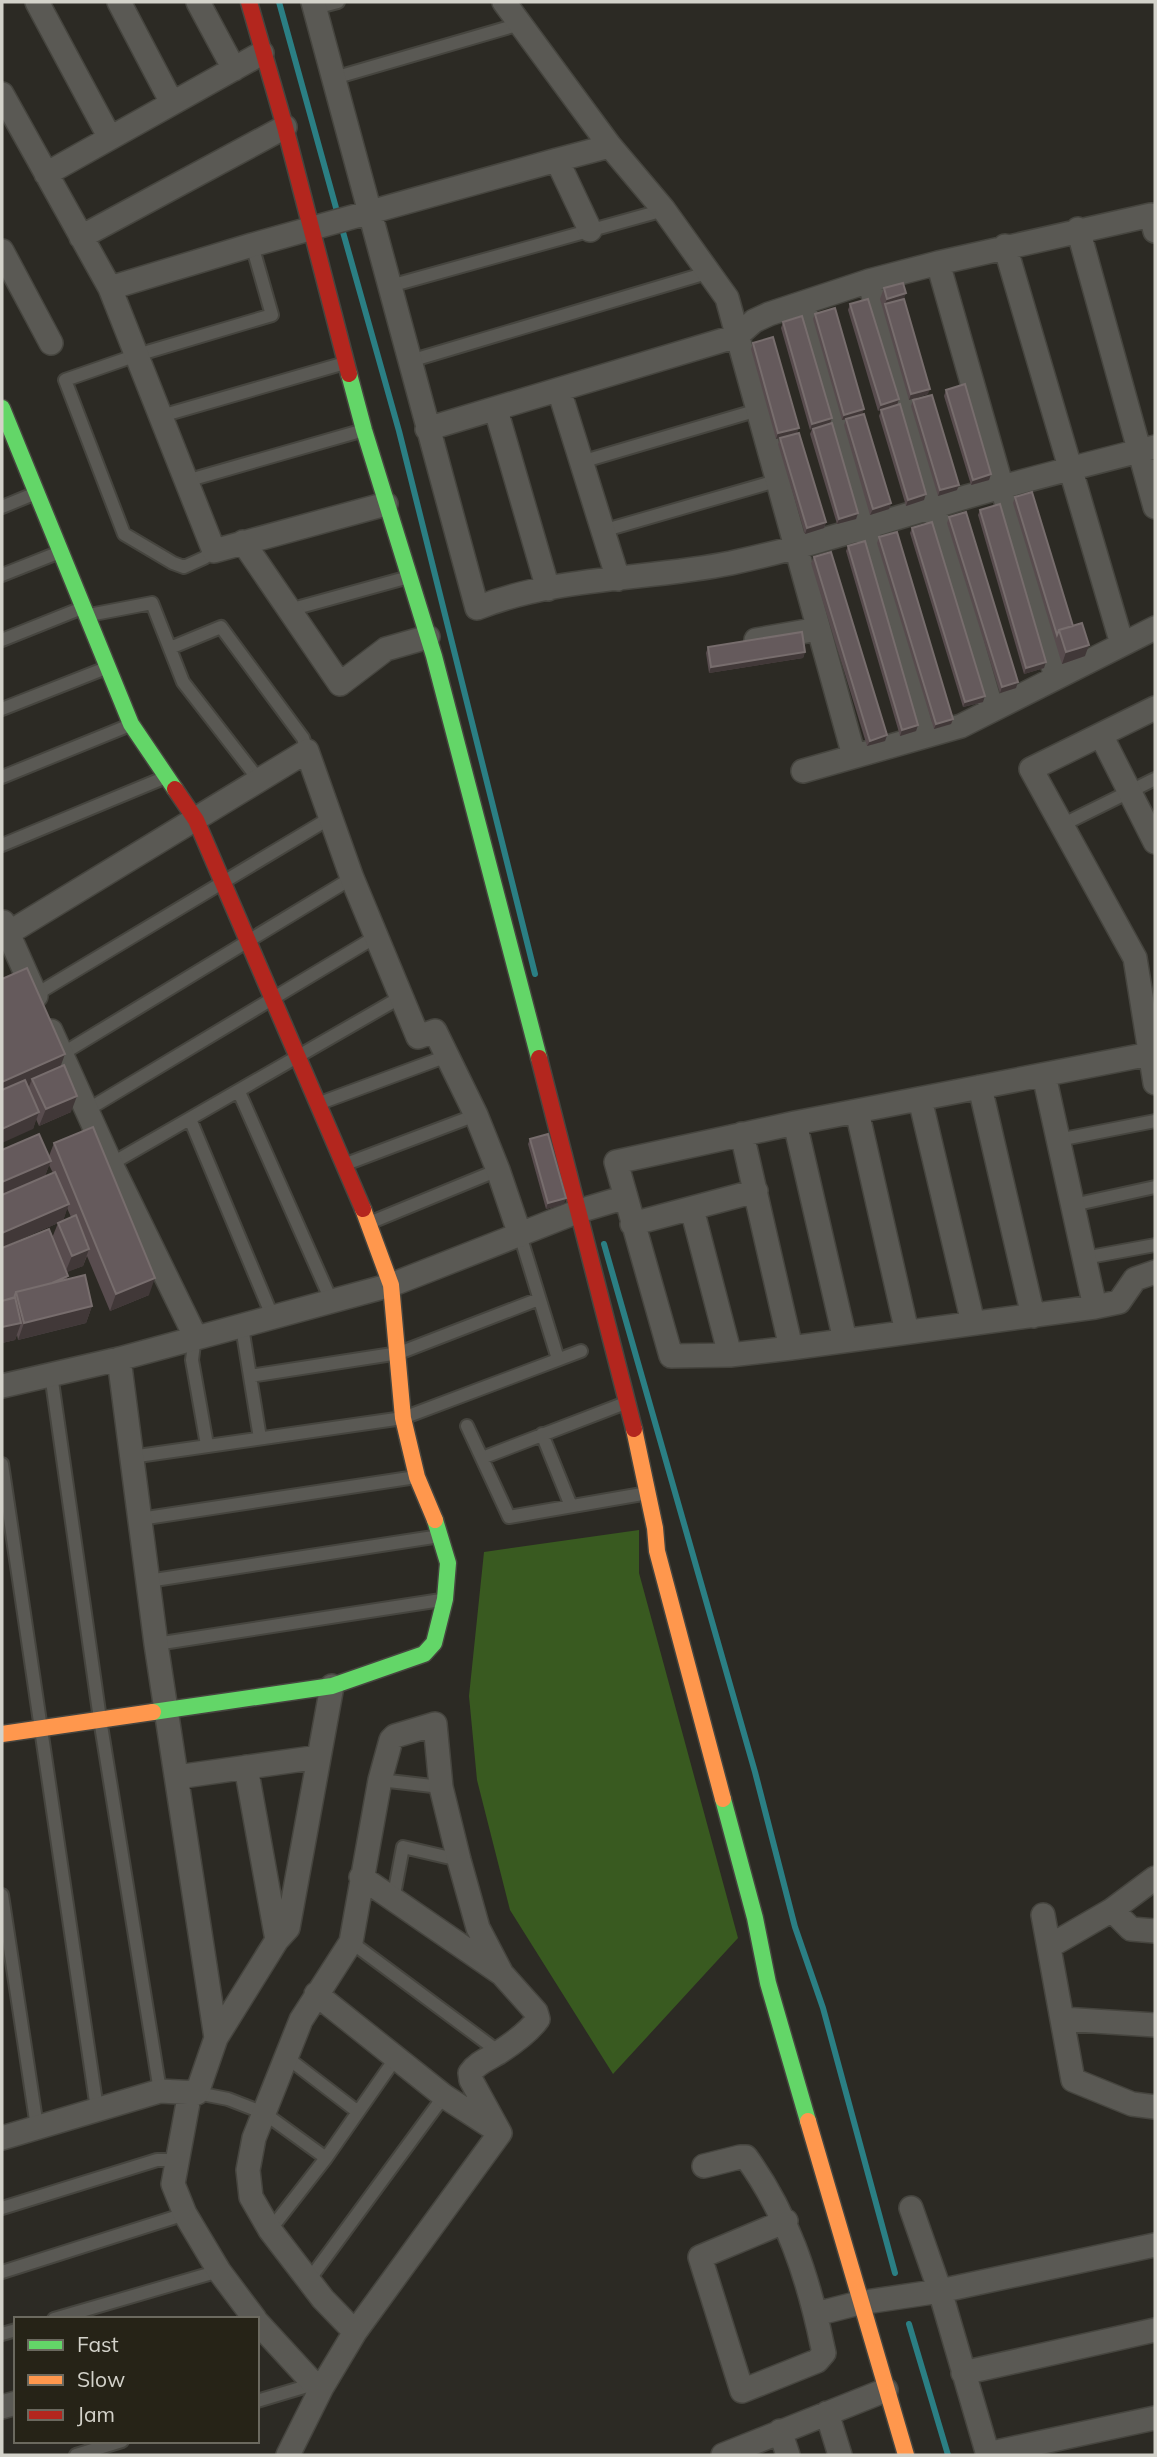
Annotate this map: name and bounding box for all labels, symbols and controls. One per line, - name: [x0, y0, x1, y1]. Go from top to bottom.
- legend: [14, 2317, 259, 2443]
- text: Fast: [77, 2331, 119, 2357]
- text: Slow: [77, 2366, 125, 2392]
- text: Jam: [77, 2401, 115, 2427]

